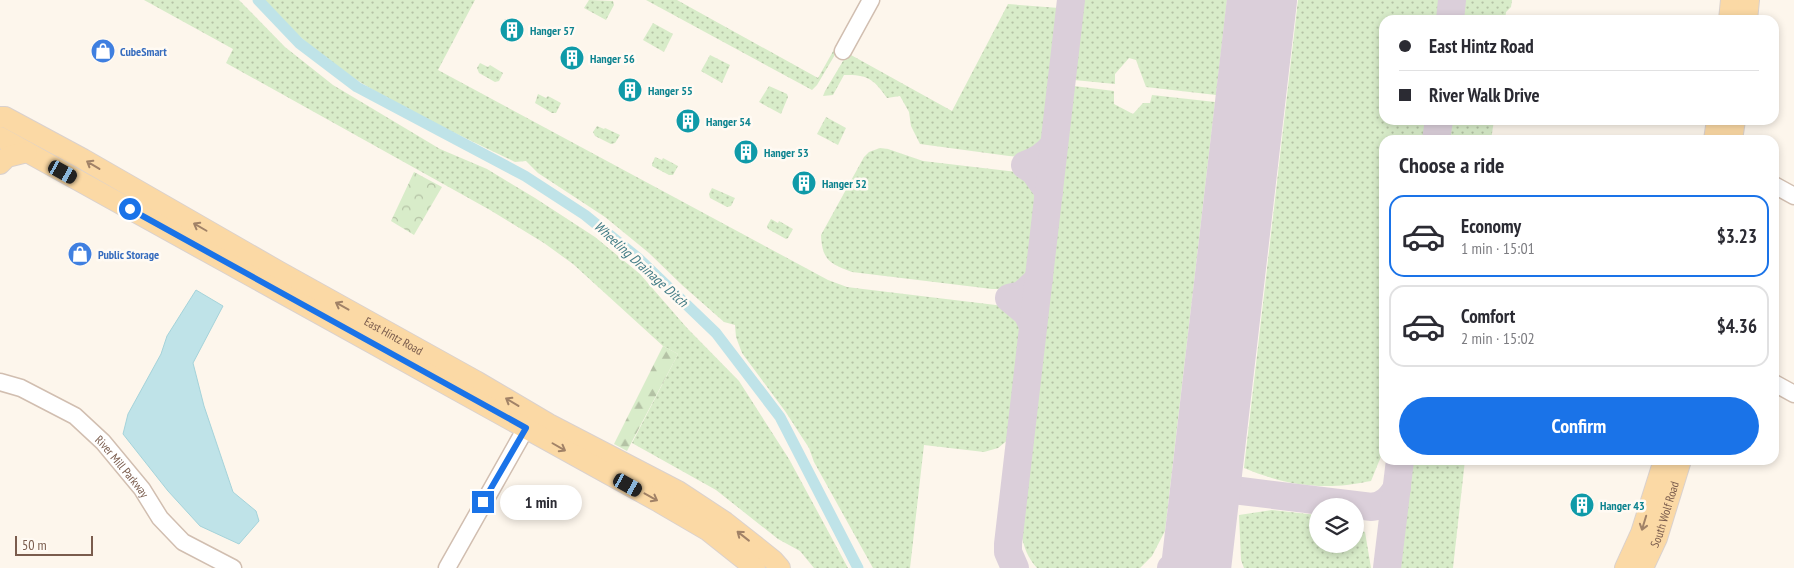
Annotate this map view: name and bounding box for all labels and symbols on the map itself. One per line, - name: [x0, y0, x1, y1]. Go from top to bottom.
- building icon: Hanger 57: [499, 17, 525, 43]
- place label: Hanger 57: [530, 23, 575, 38]
- shop icon: CubeSmart: [90, 38, 116, 64]
- place label: CubeSmart: [120, 44, 167, 59]
- building icon: Hanger 56: [559, 45, 585, 71]
- place label: Hanger 56: [590, 51, 635, 66]
- building icon: Hanger 55: [617, 77, 643, 103]
- place label: Hanger 55: [648, 83, 693, 98]
- building icon: Hanger 54: [675, 108, 701, 134]
- place label: Hanger 54: [706, 114, 751, 129]
- building icon: Hanger 53: [733, 139, 759, 165]
- place label: Hanger 53: [764, 145, 809, 160]
- car: [46, 158, 79, 186]
- one-way arrow: [87, 160, 101, 170]
- building icon: Hanger 52: [791, 170, 817, 196]
- place label: Hanger 52: [822, 176, 867, 191]
- route start: [119, 198, 141, 220]
- water label: Wheeling Drainage Ditch: [590, 217, 692, 311]
- one-way arrow: [193, 222, 208, 231]
- shop icon: Public Storage: [67, 241, 93, 267]
- place label: Public Storage: [98, 247, 159, 262]
- one-way arrow: [335, 301, 350, 310]
- street label: East Hintz Road: [362, 313, 426, 358]
- one-way arrow: [506, 397, 520, 407]
- street label: River Mill Parkway: [93, 432, 153, 500]
- one-way arrow: [552, 442, 566, 452]
- car: [611, 471, 644, 499]
- street label: South Wolf Road: [1646, 479, 1682, 550]
- callout: 1 min: [500, 484, 583, 520]
- route end: [472, 491, 494, 513]
- building icon: Hanger 43: [1569, 492, 1595, 518]
- one-way arrow: [643, 493, 658, 502]
- place label: Hanger 43: [1600, 498, 1645, 513]
- one-way arrow: [1639, 515, 1648, 531]
- one-way arrow: [737, 531, 750, 542]
- scale bar: [15, 533, 92, 556]

